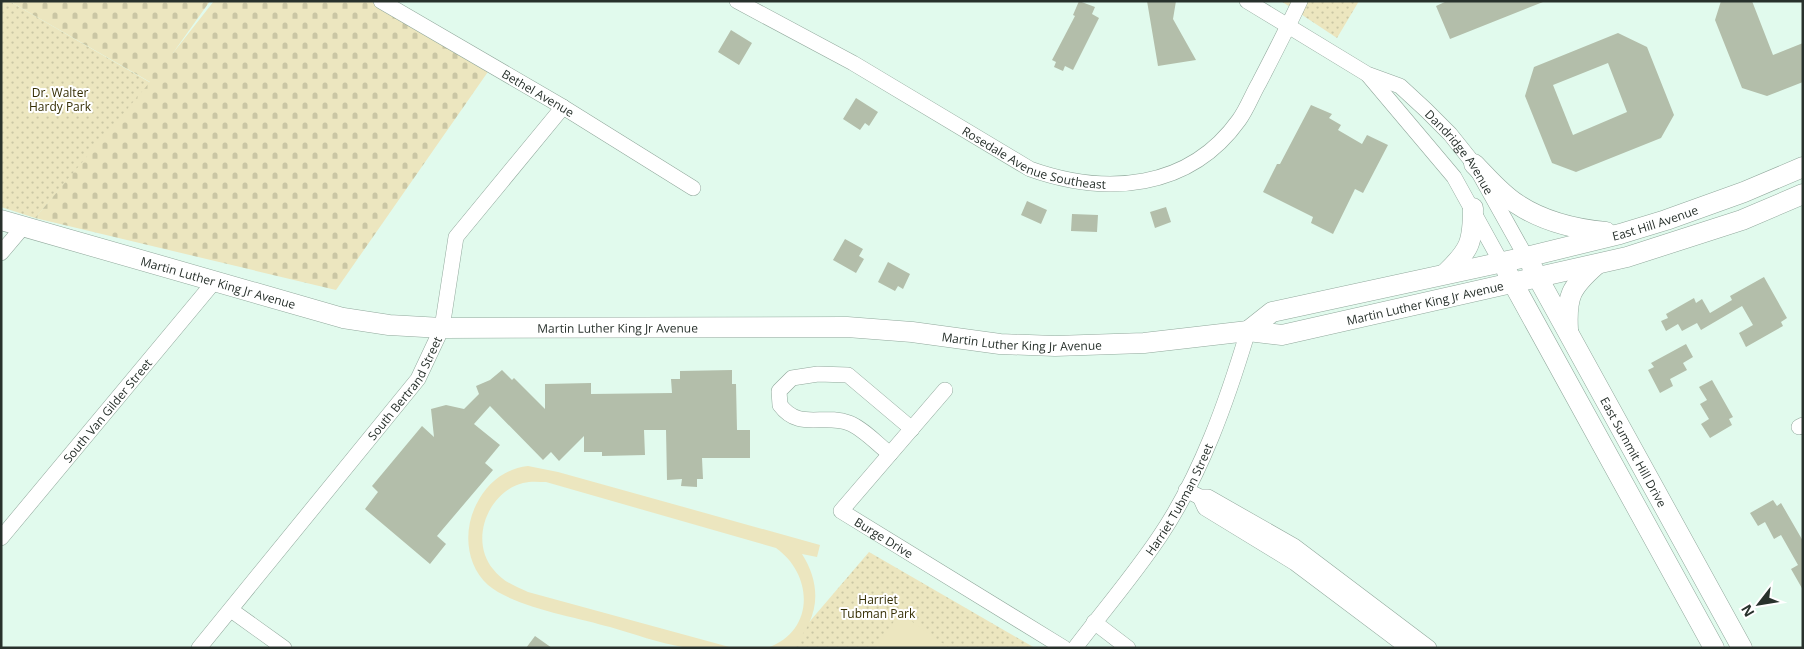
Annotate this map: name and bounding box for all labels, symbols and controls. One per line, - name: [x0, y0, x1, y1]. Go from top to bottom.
- street label: Bethel Avenue: [499, 65, 578, 121]
- park label: Dr. Walter Hardy Park: [29, 84, 92, 115]
- street label: Dandridge Avenue: [1422, 106, 1498, 198]
- street label: Rosedale Avenue Southeast: [959, 122, 1106, 192]
- street label: East Hill Avenue: [1610, 201, 1700, 244]
- street label: Martin Luther King Jr Avenue: [139, 252, 298, 313]
- street label: Martin Luther King Jr Avenue: [1345, 277, 1505, 329]
- street label: Martin Luther King Jr Avenue: [537, 319, 698, 336]
- street label: Martin Luther King Jr Avenue: [941, 328, 1102, 355]
- street label: South Bertrand Street: [363, 333, 445, 443]
- street label: South Van Gilder Street: [59, 355, 156, 466]
- street label: East Summit Hill Drive: [1597, 394, 1671, 510]
- street label: Harriet Tubman Street: [1141, 441, 1216, 559]
- street label: Burge Drive: [851, 513, 917, 562]
- north arrow: [1734, 579, 1784, 629]
- park label: Harriet Tubman Park: [841, 591, 916, 622]
- text: N: [1736, 601, 1759, 621]

